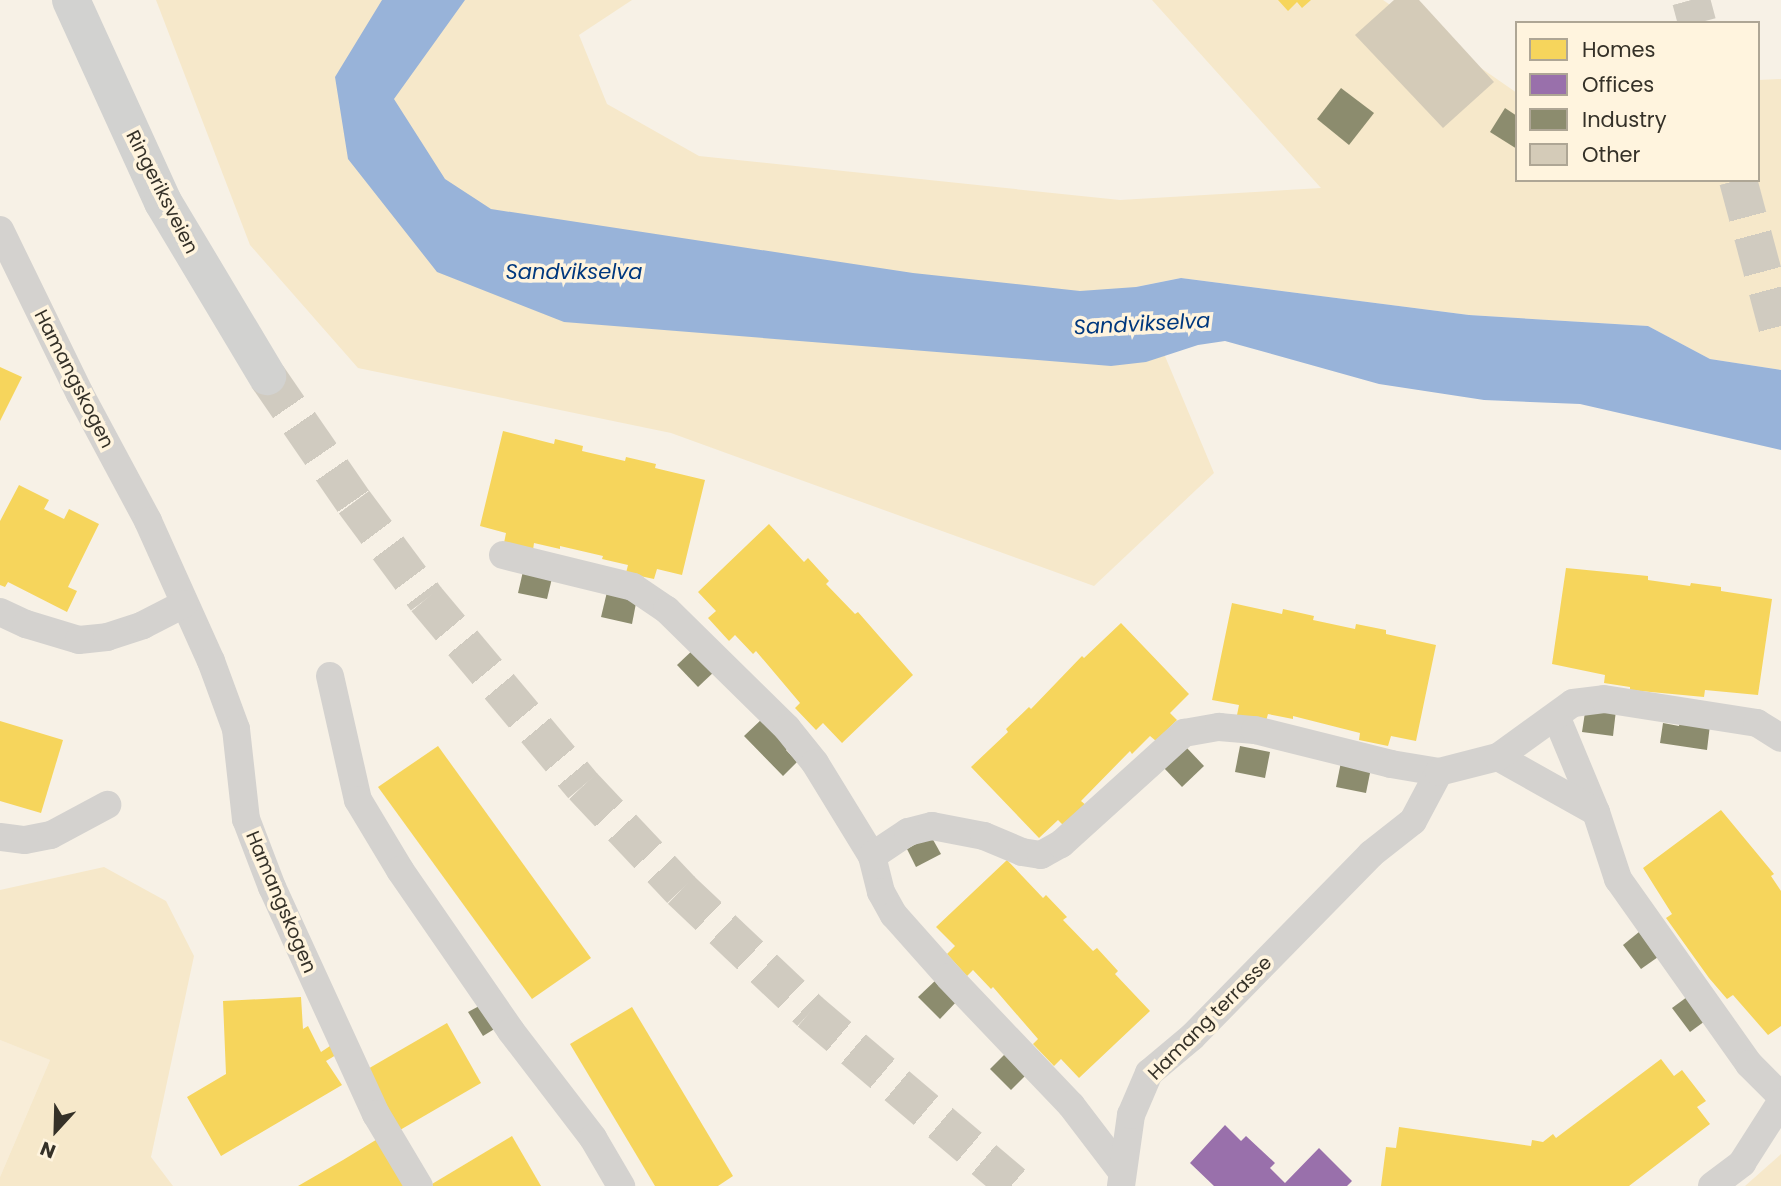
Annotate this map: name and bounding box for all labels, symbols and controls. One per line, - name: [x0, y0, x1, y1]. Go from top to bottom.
- legend: [1515, 21, 1760, 182]
- text: Homes: [1582, 35, 1656, 64]
- text: Offices: [1582, 70, 1654, 99]
- text: Industry: [1582, 105, 1667, 134]
- street label: Ringeriksveien: [121, 126, 203, 258]
- text: Other: [1582, 140, 1640, 169]
- water label: Sandvikselva: [506, 259, 642, 285]
- street label: Hamangskogen: [29, 306, 119, 452]
- water label: Sandvikselva: [1073, 308, 1211, 340]
- street label: Hamangskogen: [241, 828, 321, 976]
- street label: Hamang terrasse: [1143, 951, 1277, 1085]
- north arrow: [21, 1095, 91, 1165]
- text: N: [36, 1135, 60, 1165]

